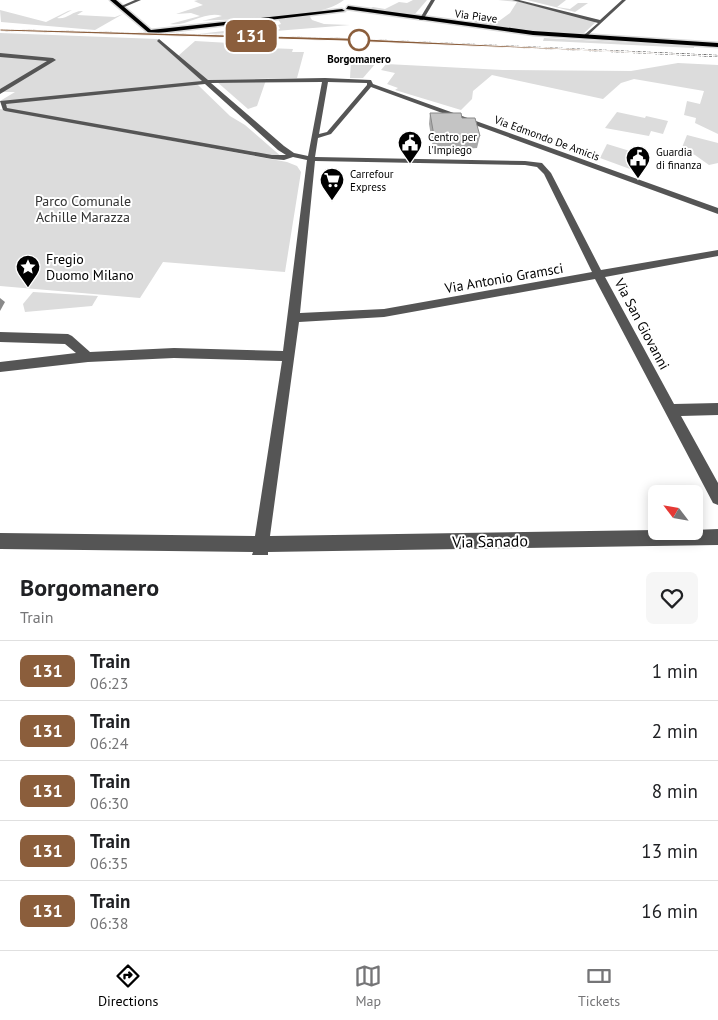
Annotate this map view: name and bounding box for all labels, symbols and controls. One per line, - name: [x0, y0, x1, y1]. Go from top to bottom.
- street label: Via Piave: [453, 6, 499, 26]
- line badge: 131: [222, 20, 280, 52]
- text: 131: [236, 24, 266, 47]
- marker: Borgomanero: [348, 29, 370, 51]
- place label: Borgomanero: [327, 52, 391, 66]
- street label: Via Edmondo De Amicis: [491, 112, 602, 164]
- public building icon: Centro per l'Impiego: [397, 130, 423, 164]
- place label: Centro per l'Impiego: [428, 130, 477, 157]
- public building icon: Guardia di finanza: [625, 145, 651, 179]
- place label: Guardia di finanza: [656, 145, 702, 172]
- supermarket icon: Carrefour Express: [319, 167, 345, 201]
- place label: Carrefour Express: [350, 167, 394, 194]
- park label: Parco Comunale Achille Marazza: [35, 192, 131, 226]
- place label: Fregio Duomo Milano: [46, 250, 134, 284]
- place icon: Fregio Duomo Milano: [15, 254, 41, 288]
- street label: Via Antonio Gramsci: [442, 259, 565, 297]
- street label: Via San Giovanni: [610, 274, 674, 373]
- north arrow: [648, 485, 702, 540]
- map controls: [648, 485, 703, 540]
- street label: Via Sanado: [451, 530, 528, 552]
- text: Borgomanero: [20, 572, 159, 603]
- button: heart: [646, 572, 698, 624]
- text: Train: [20, 607, 54, 627]
- text: Train: [90, 649, 130, 673]
- text: 131: [32, 659, 63, 682]
- text: 1 min: [652, 659, 698, 683]
- text: 06:23: [90, 673, 128, 693]
- text: Train: [90, 709, 130, 733]
- text: 131: [32, 719, 63, 742]
- text: 2 min: [652, 719, 698, 743]
- text: 06:24: [90, 733, 128, 753]
- text: Train: [90, 769, 130, 793]
- text: 131: [32, 779, 63, 802]
- text: 8 min: [652, 779, 698, 803]
- text: 06:30: [90, 793, 128, 813]
- text: Train: [90, 829, 130, 853]
- text: 131: [32, 839, 63, 862]
- text: 13 min: [641, 839, 698, 863]
- text: 06:35: [90, 853, 128, 873]
- text: Train: [90, 889, 130, 913]
- text: 131: [32, 899, 63, 922]
- text: 16 min: [641, 899, 698, 923]
- text: 06:38: [90, 913, 128, 933]
- tab: Directions: [98, 962, 158, 1010]
- tab: Map: [354, 962, 382, 1010]
- tab: Tickets: [578, 962, 620, 1010]

